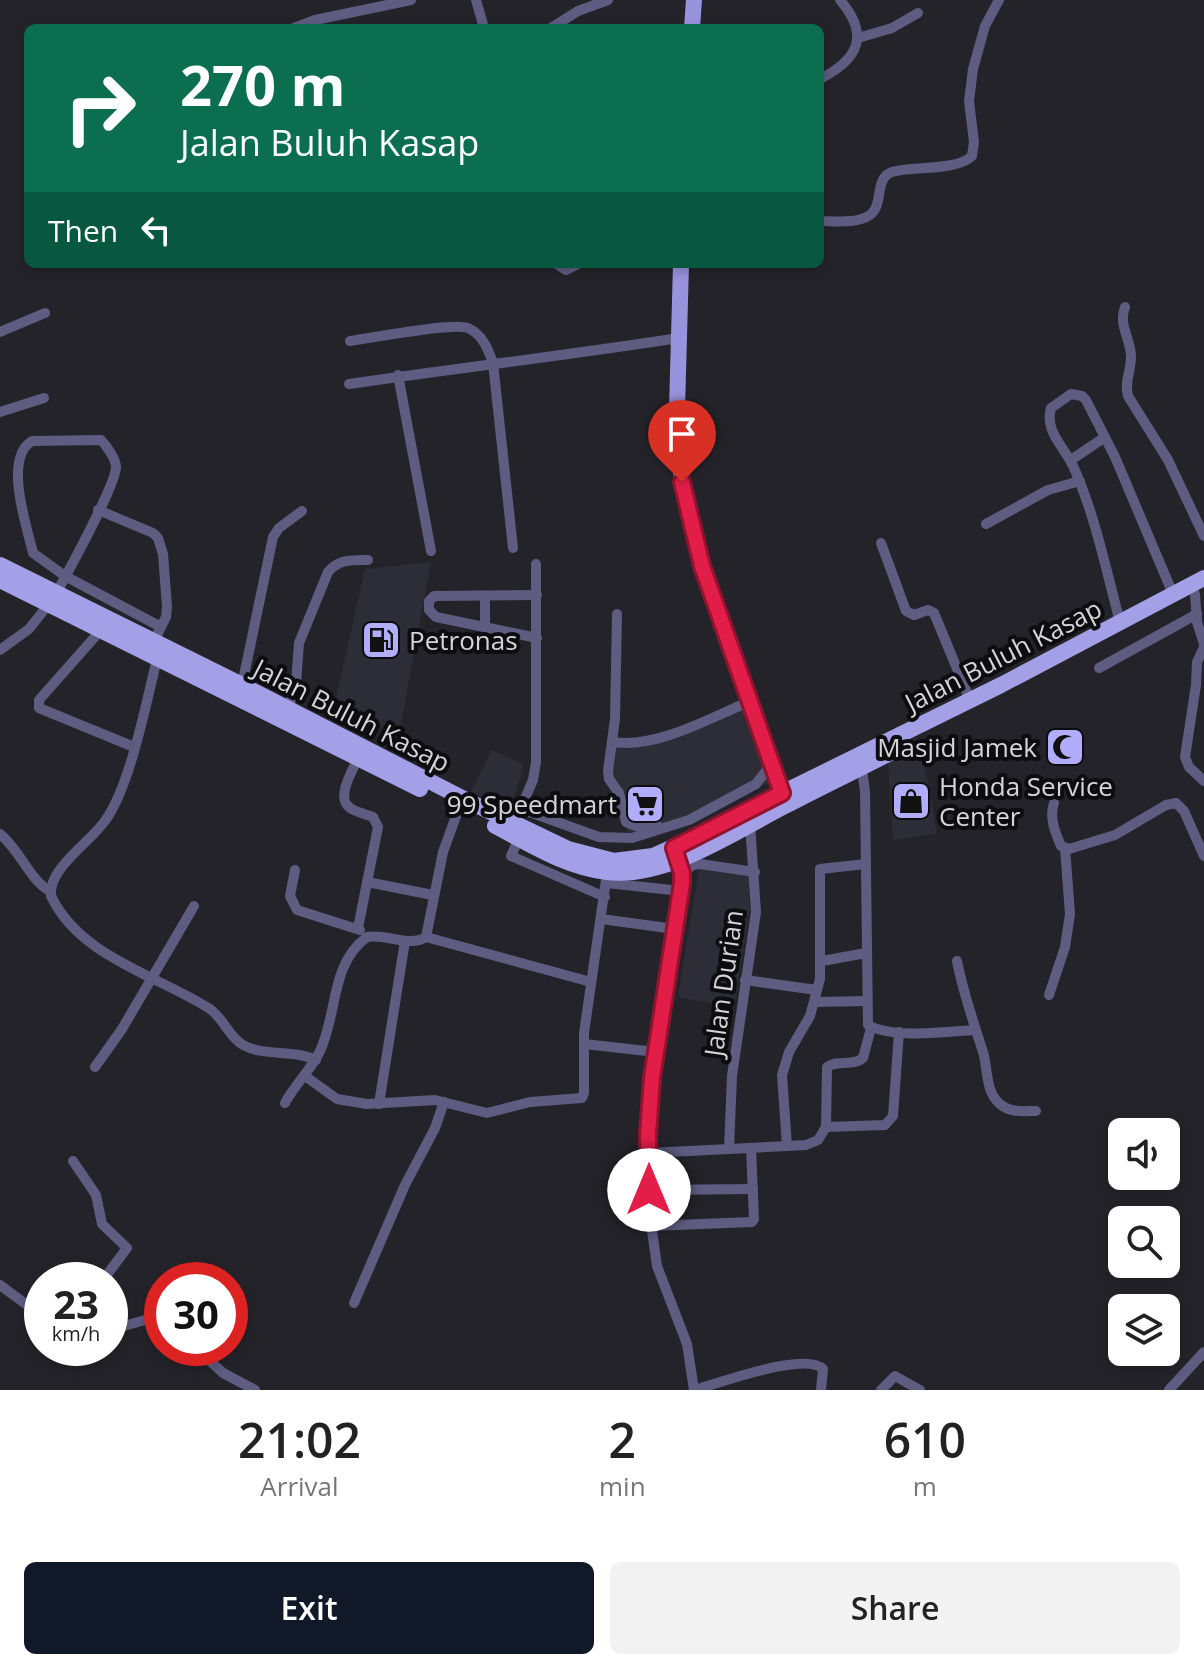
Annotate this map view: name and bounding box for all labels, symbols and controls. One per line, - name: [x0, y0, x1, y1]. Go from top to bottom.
- text: 270 m: [180, 46, 346, 122]
- icon: right: [48, 56, 152, 160]
- text: Jalan Buluh Kasap: [180, 118, 479, 167]
- icon: left: [134, 208, 178, 252]
- text: Then: [48, 210, 118, 251]
- pin: [648, 400, 716, 482]
- icon: arrive: [660, 412, 704, 456]
- street label: Jalan Buluh Kasap: [896, 590, 1107, 721]
- fuel station icon: Petronas: [360, 619, 402, 661]
- place label: Petronas: [409, 622, 518, 658]
- street label: Jalan Buluh Kasap: [245, 649, 456, 780]
- mosque icon: Masjid Jamek: [1044, 726, 1086, 768]
- place label: Masjid Jamek: [877, 729, 1037, 765]
- place label: Honda Service Center: [939, 768, 1113, 834]
- shop icon: Honda Service Center: [890, 780, 932, 822]
- supermarket icon: 99 Speedmart: [624, 783, 666, 825]
- place label: 99 Speedmart: [447, 786, 617, 822]
- street label: Jalan Durian: [694, 907, 751, 1062]
- map controls: [1108, 1118, 1180, 1366]
- button: sound: [1108, 1118, 1180, 1190]
- position arrow: [607, 1148, 691, 1232]
- button: search: [1108, 1206, 1180, 1278]
- speed limit sign: 30: [144, 1262, 248, 1366]
- text: 23: [53, 1276, 99, 1331]
- button: layers: [1108, 1294, 1180, 1366]
- text: km/h: [52, 1320, 100, 1347]
- text: 21:02: [238, 1407, 361, 1472]
- text: 2: [609, 1407, 636, 1472]
- text: 610: [884, 1407, 966, 1472]
- text: Arrival: [260, 1468, 339, 1504]
- text: min: [599, 1468, 646, 1504]
- text: m: [913, 1468, 937, 1504]
- button: Exit: [24, 1562, 594, 1654]
- button: Share: [610, 1562, 1180, 1654]

